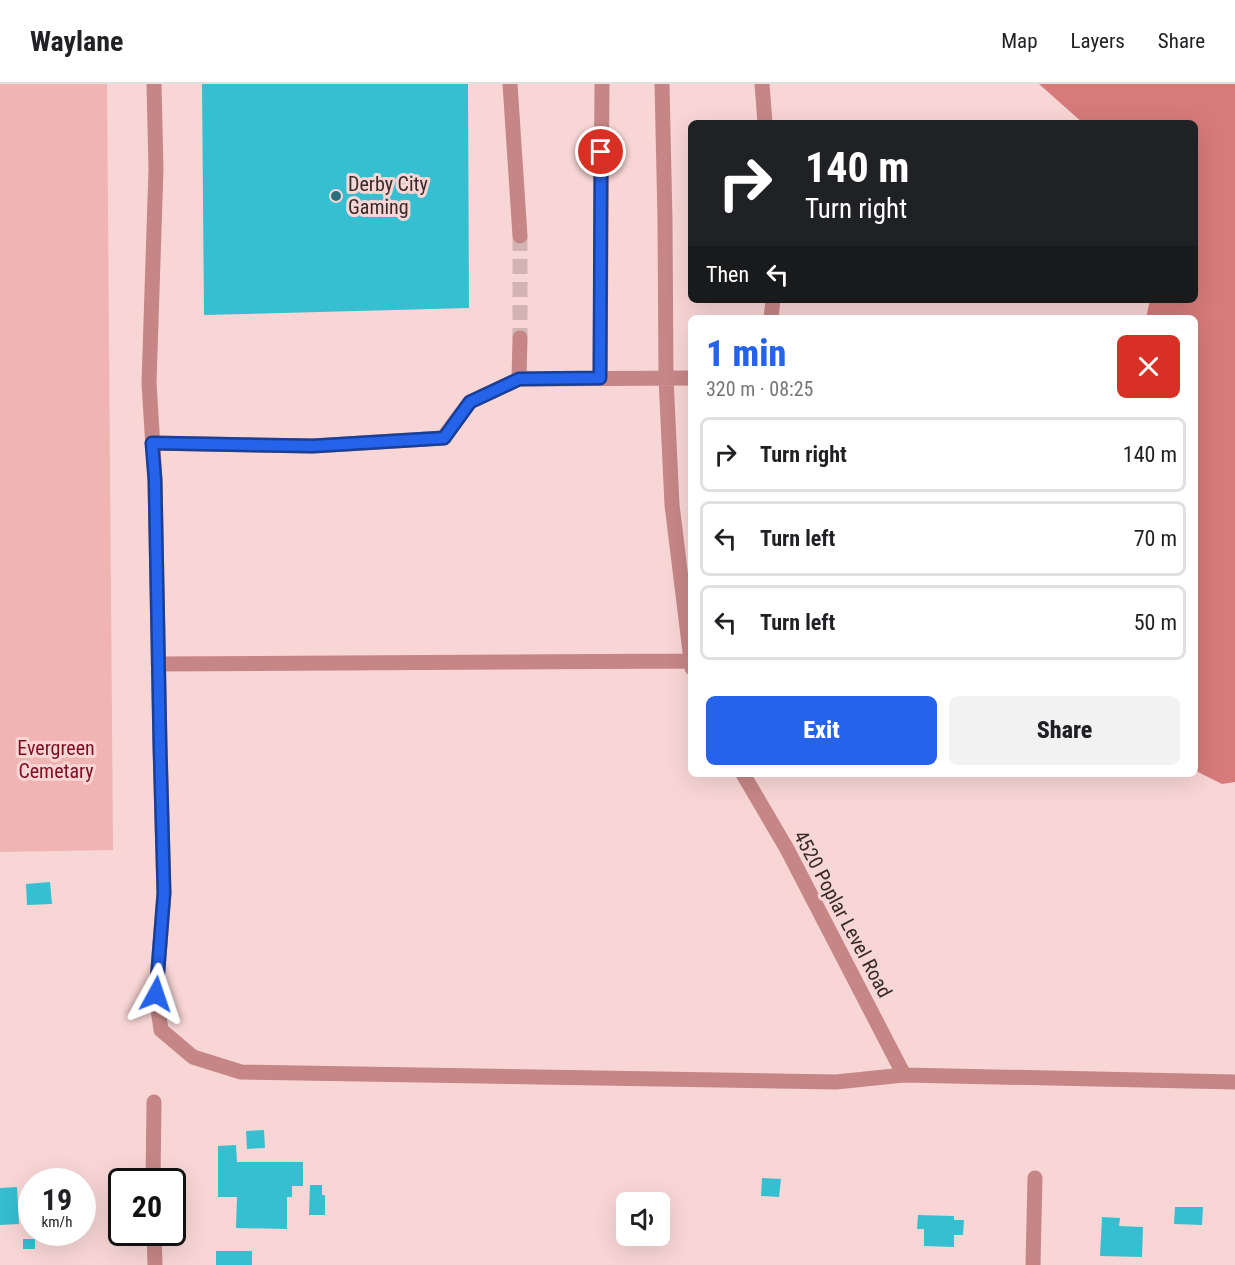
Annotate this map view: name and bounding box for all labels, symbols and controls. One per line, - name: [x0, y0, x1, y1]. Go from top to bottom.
- text: Waylane: [30, 25, 123, 58]
- text: Map: [1001, 29, 1038, 53]
- text: Layers: [1071, 29, 1125, 53]
- text: Share: [1158, 29, 1205, 53]
- pin: [575, 126, 626, 177]
- icon: arrive: [584, 135, 617, 168]
- text: 140 m: [805, 143, 910, 192]
- icon: right: [706, 144, 784, 222]
- place label: Derby City Gaming: [348, 172, 428, 219]
- marker: Derby City Gaming: [329, 189, 343, 203]
- text: Turn right: [805, 193, 907, 225]
- icon: left: [761, 258, 794, 291]
- text: Then: [706, 262, 749, 287]
- text: 1 min: [706, 333, 786, 375]
- button: close: [1117, 335, 1180, 398]
- text: 320 m · 08:25: [706, 377, 813, 401]
- icon: right: [709, 438, 742, 471]
- text: Turn right: [760, 442, 847, 467]
- text: 140 m: [1123, 442, 1177, 467]
- icon: left: [709, 522, 742, 555]
- text: Turn left: [760, 526, 835, 551]
- text: 70 m: [1134, 526, 1177, 551]
- icon: left: [709, 606, 742, 639]
- text: Turn left: [760, 610, 835, 635]
- text: 50 m: [1134, 610, 1177, 635]
- button: Exit: [706, 696, 937, 765]
- button: Share: [949, 696, 1180, 765]
- park label: Evergreen Cemetary: [17, 736, 95, 783]
- street label: 4520 Poplar Level Road: [789, 826, 897, 1002]
- position arrow: [124, 962, 188, 1026]
- speed limit sign: 20: [108, 1168, 186, 1246]
- text: 19: [42, 1182, 72, 1217]
- map controls: [616, 1192, 670, 1246]
- button: sound: [616, 1192, 670, 1246]
- text: km/h: [42, 1213, 72, 1231]

